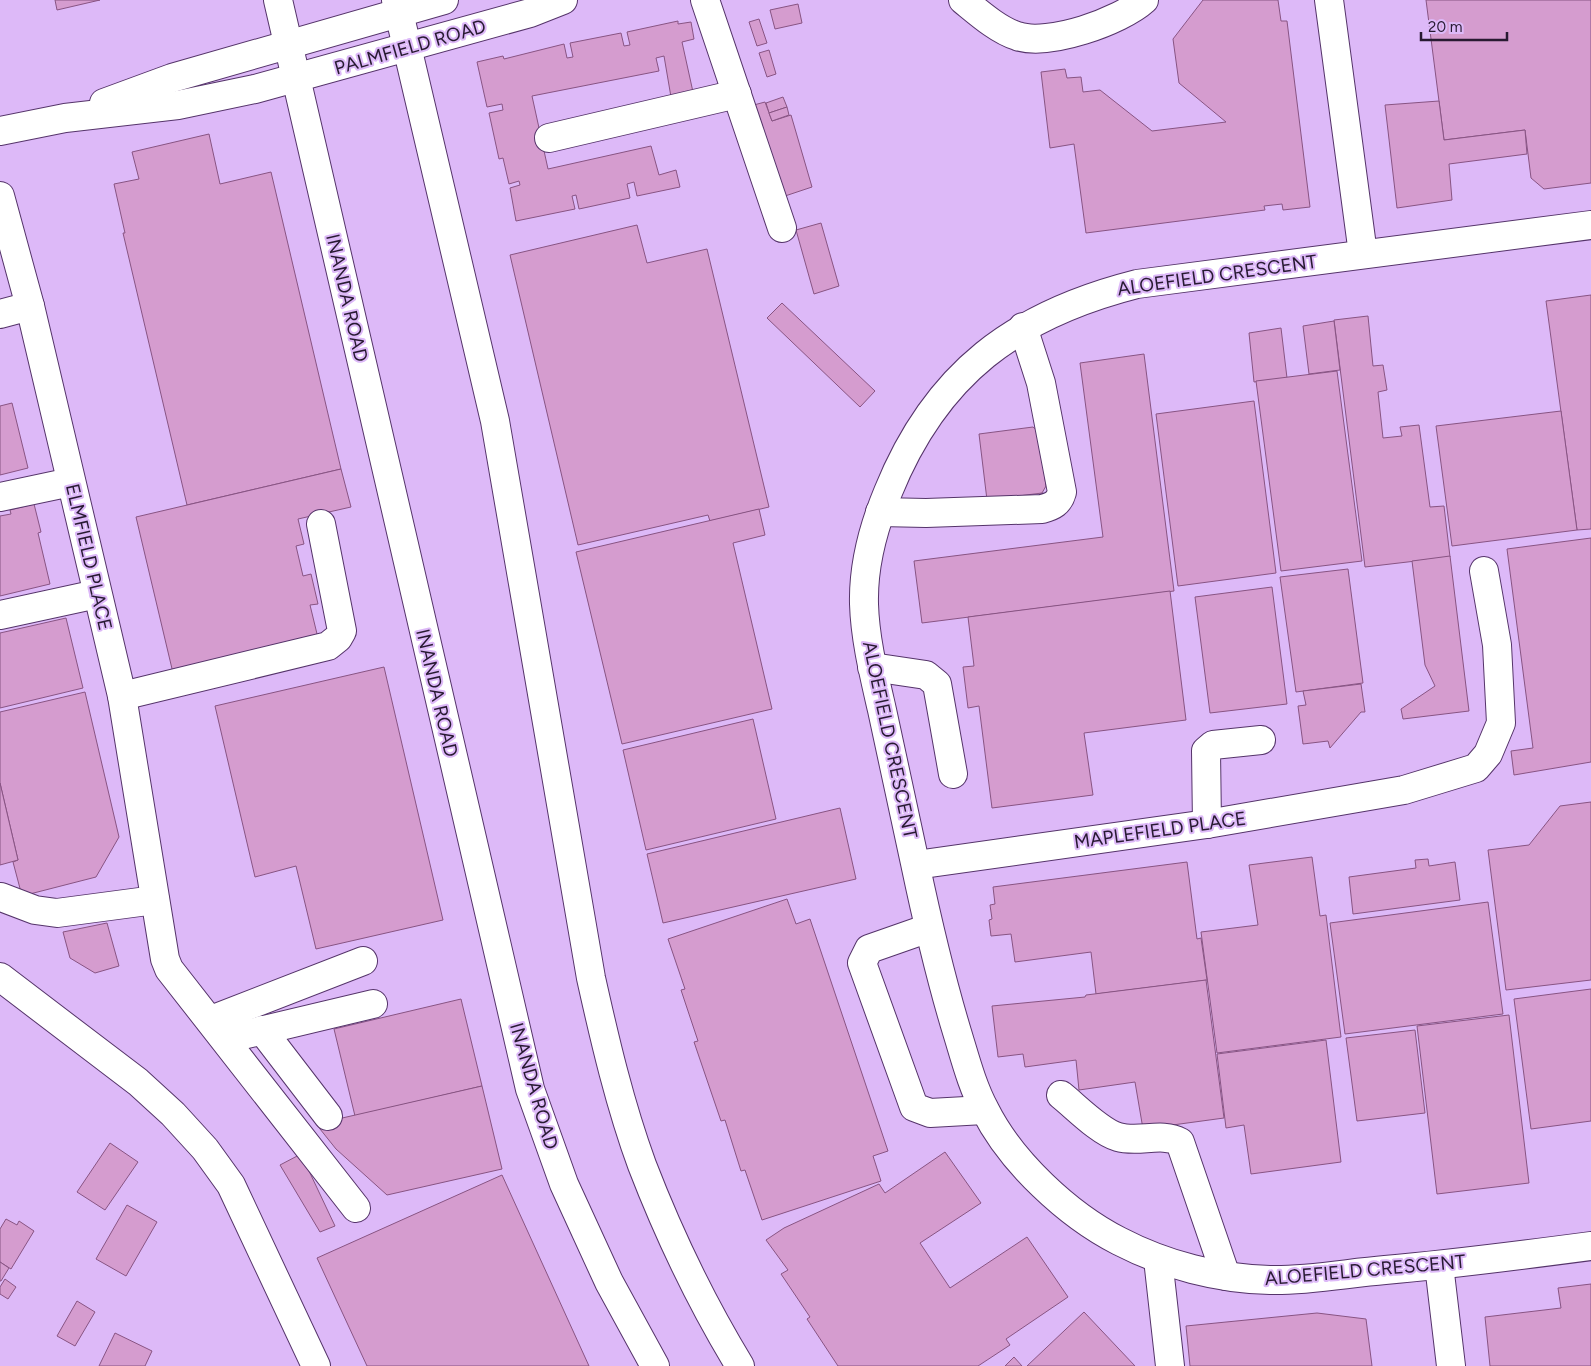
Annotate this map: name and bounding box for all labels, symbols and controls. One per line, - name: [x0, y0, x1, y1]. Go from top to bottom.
- scale bar: [1421, 10, 1507, 42]
- street label: PALMFIELD ROAD: [331, 14, 489, 80]
- text: 20 m: [1428, 18, 1462, 36]
- street label: INANDA ROAD: [321, 232, 373, 364]
- street label: ALOEFIELD CRESCENT: [1116, 250, 1319, 300]
- street label: ELMFIELD PLACE: [61, 481, 117, 633]
- street label: INANDA ROAD: [411, 627, 463, 759]
- street label: ALOEFIELD CRESCENT: [858, 639, 922, 841]
- street label: MAPLEFIELD PLACE: [1072, 807, 1248, 853]
- street label: INANDA ROAD: [505, 1020, 563, 1152]
- street label: ALOEFIELD CRESCENT: [1264, 1250, 1467, 1290]

